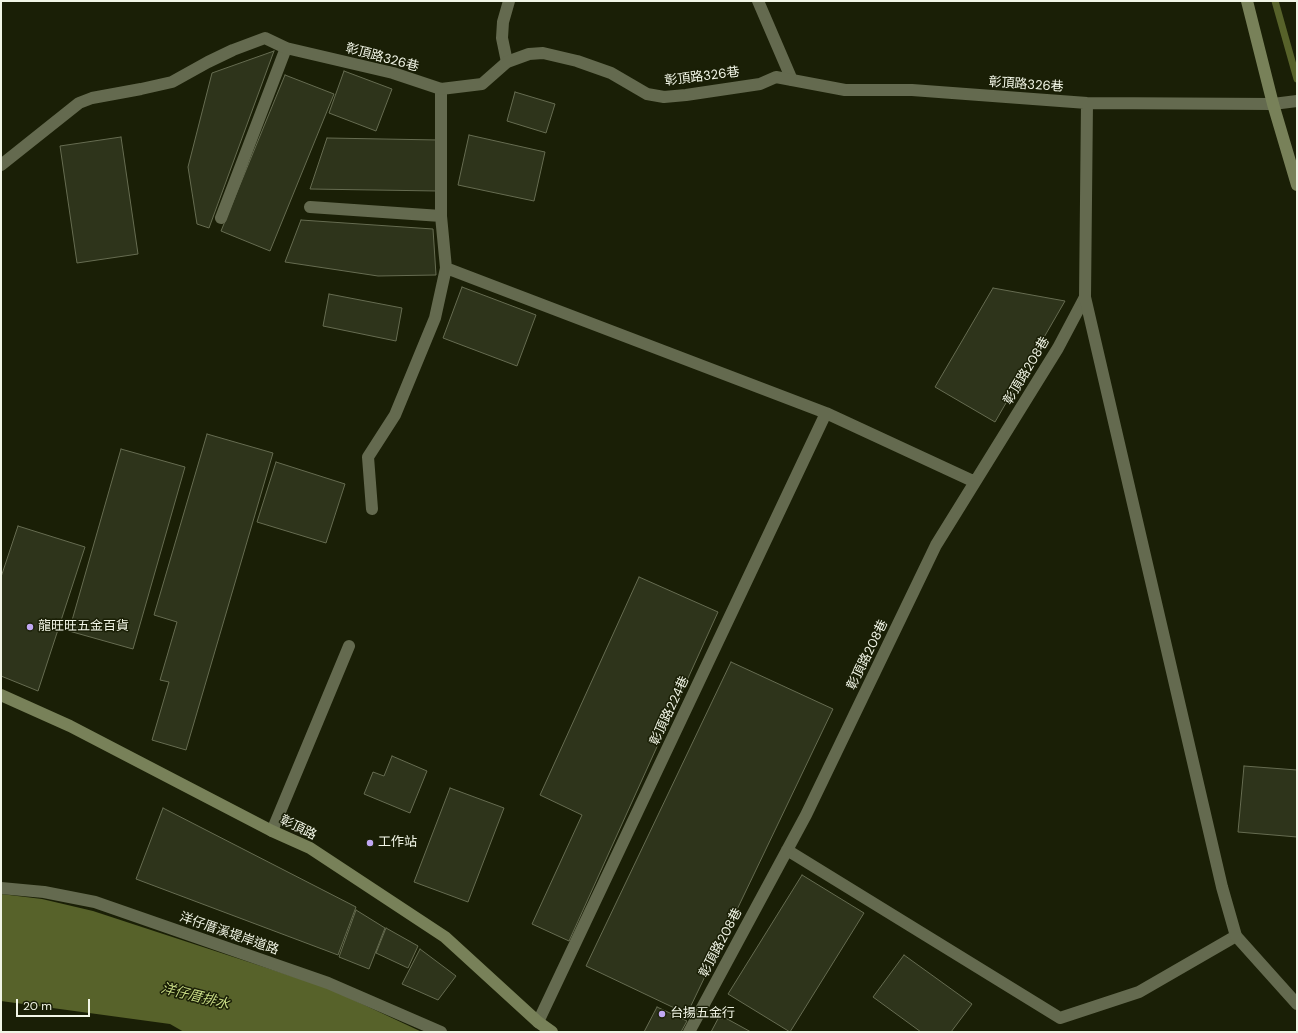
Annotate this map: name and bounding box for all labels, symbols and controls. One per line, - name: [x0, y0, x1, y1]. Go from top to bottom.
- street label: 彰頂路326巷: [344, 41, 420, 75]
- street label: 彰頂路326巷: [664, 65, 740, 89]
- street label: 彰頂路326巷: [988, 75, 1064, 95]
- street label: 彰頂路208巷: [1001, 334, 1053, 408]
- street label: 彰頂路208巷: [844, 617, 892, 693]
- place label: 龍旺旺五金百貨: [38, 619, 129, 635]
- marker: 龍旺旺五金百貨: [25, 622, 35, 632]
- street label: 彰頂路224巷: [647, 674, 693, 748]
- street label: 彰頂路: [277, 812, 319, 844]
- place label: 工作站: [378, 835, 417, 851]
- marker: 工作站: [365, 838, 375, 848]
- street label: 彰頂路208巷: [696, 906, 746, 980]
- street label: 洋仔厝溪堤岸道路: [177, 910, 281, 958]
- water label: 洋仔厝排水: [159, 980, 231, 1014]
- scale bar: [18, 991, 92, 1017]
- text: 20 m: [23, 998, 52, 1014]
- place label: 台揚五金行: [670, 1006, 735, 1022]
- marker: 台揚五金行: [657, 1009, 667, 1019]

